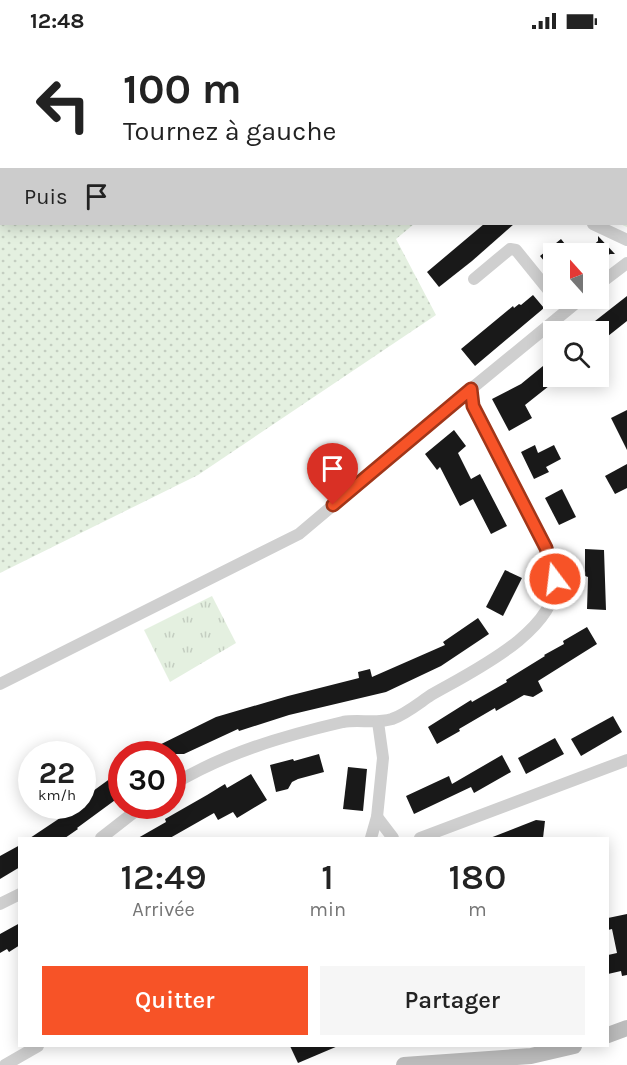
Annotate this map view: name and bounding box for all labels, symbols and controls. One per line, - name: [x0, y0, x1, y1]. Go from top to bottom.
- text: 12:48: [30, 8, 84, 34]
- text: 100 m: [123, 64, 242, 114]
- icon: left: [24, 66, 102, 144]
- text: Tournez à gauche: [123, 115, 336, 147]
- icon: arrive: [80, 180, 113, 213]
- text: Puis: [24, 184, 68, 210]
- north arrow: [543, 243, 609, 309]
- map controls: [543, 243, 609, 387]
- button: search: [543, 321, 609, 387]
- pin: [307, 443, 358, 505]
- icon: arrive: [316, 452, 349, 485]
- position arrow: [523, 547, 587, 611]
- speed limit sign: 30: [108, 741, 186, 819]
- text: 22: [39, 755, 75, 791]
- text: km/h: [38, 786, 76, 804]
- text: 12:49: [121, 856, 207, 898]
- text: 1: [321, 856, 334, 898]
- text: 180: [449, 856, 506, 898]
- text: Arrivée: [132, 898, 195, 921]
- text: min: [309, 898, 346, 921]
- text: m: [468, 898, 487, 921]
- button: Quitter: [42, 966, 308, 1035]
- button: Partager: [320, 966, 585, 1035]

